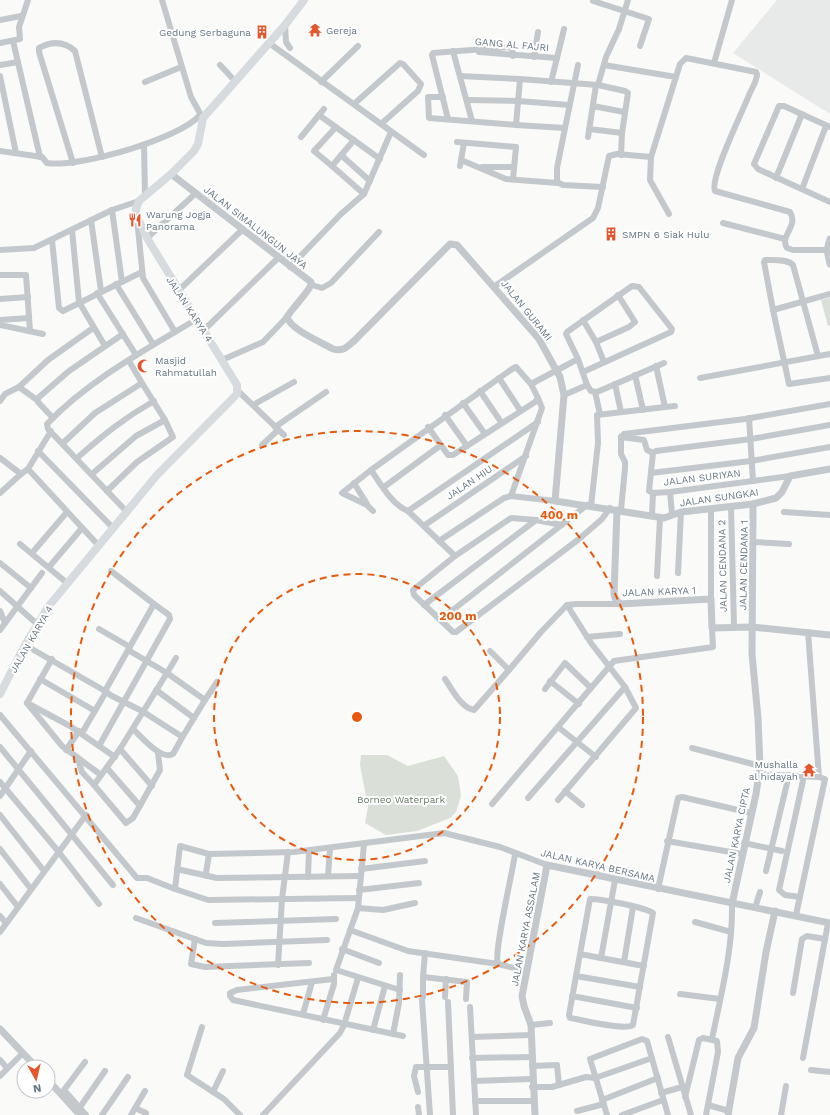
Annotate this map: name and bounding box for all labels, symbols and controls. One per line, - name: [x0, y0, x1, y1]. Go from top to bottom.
- temple icon: Gereja: [307, 22, 323, 38]
- building icon: Gedung Serbaguna: [254, 24, 270, 40]
- place label: Gereja: [326, 25, 357, 36]
- place label: Gedung Serbaguna: [159, 27, 251, 38]
- street label: GANG AL FAJRI: [474, 36, 550, 53]
- street label: JALAN SIMALUNGUN JAYA: [202, 184, 310, 271]
- place label: Warung Jogja Panorama: [146, 209, 211, 232]
- restaurant icon: Warung Jogja Panorama: [127, 212, 143, 228]
- building icon: SMPN 6 Siak Hulu: [603, 226, 619, 242]
- place label: SMPN 6 Siak Hulu: [622, 229, 710, 240]
- street label: JALAN KARYA 4: [164, 275, 215, 344]
- street label: JALAN GURAMI: [499, 278, 554, 343]
- place label: Masjid Rahmatullah: [155, 355, 217, 378]
- mosque icon: Masjid Rahmatullah: [136, 358, 152, 374]
- street label: JALAN HIU: [444, 463, 494, 502]
- street label: JALAN SURIYAN: [663, 467, 741, 488]
- street label: JALAN SUNGKAI: [679, 487, 759, 508]
- text: 400 m: [540, 508, 578, 522]
- street label: JALAN CENDANA 2: [716, 520, 729, 612]
- street label: JALAN CENDANA 1: [737, 520, 750, 610]
- street label: JALAN KARYA 1: [622, 585, 696, 598]
- street label: JALAN KARYA 4: [8, 604, 55, 675]
- text: 200 m: [439, 609, 477, 623]
- centre of rings: [350, 710, 364, 724]
- place label: Mushalla al hidayah: [749, 759, 798, 782]
- temple icon: Mushalla al hidayah: [801, 762, 817, 778]
- street label: JALAN KARYA CIPTA: [721, 786, 752, 884]
- park label: Borneo Waterpark: [357, 794, 445, 805]
- street label: JALAN KARYA BERSAMA: [540, 847, 657, 884]
- street label: JALAN KARYA ASSALAM: [509, 871, 542, 987]
- north arrow: [16, 1059, 56, 1099]
- text: N: [32, 1081, 42, 1095]

